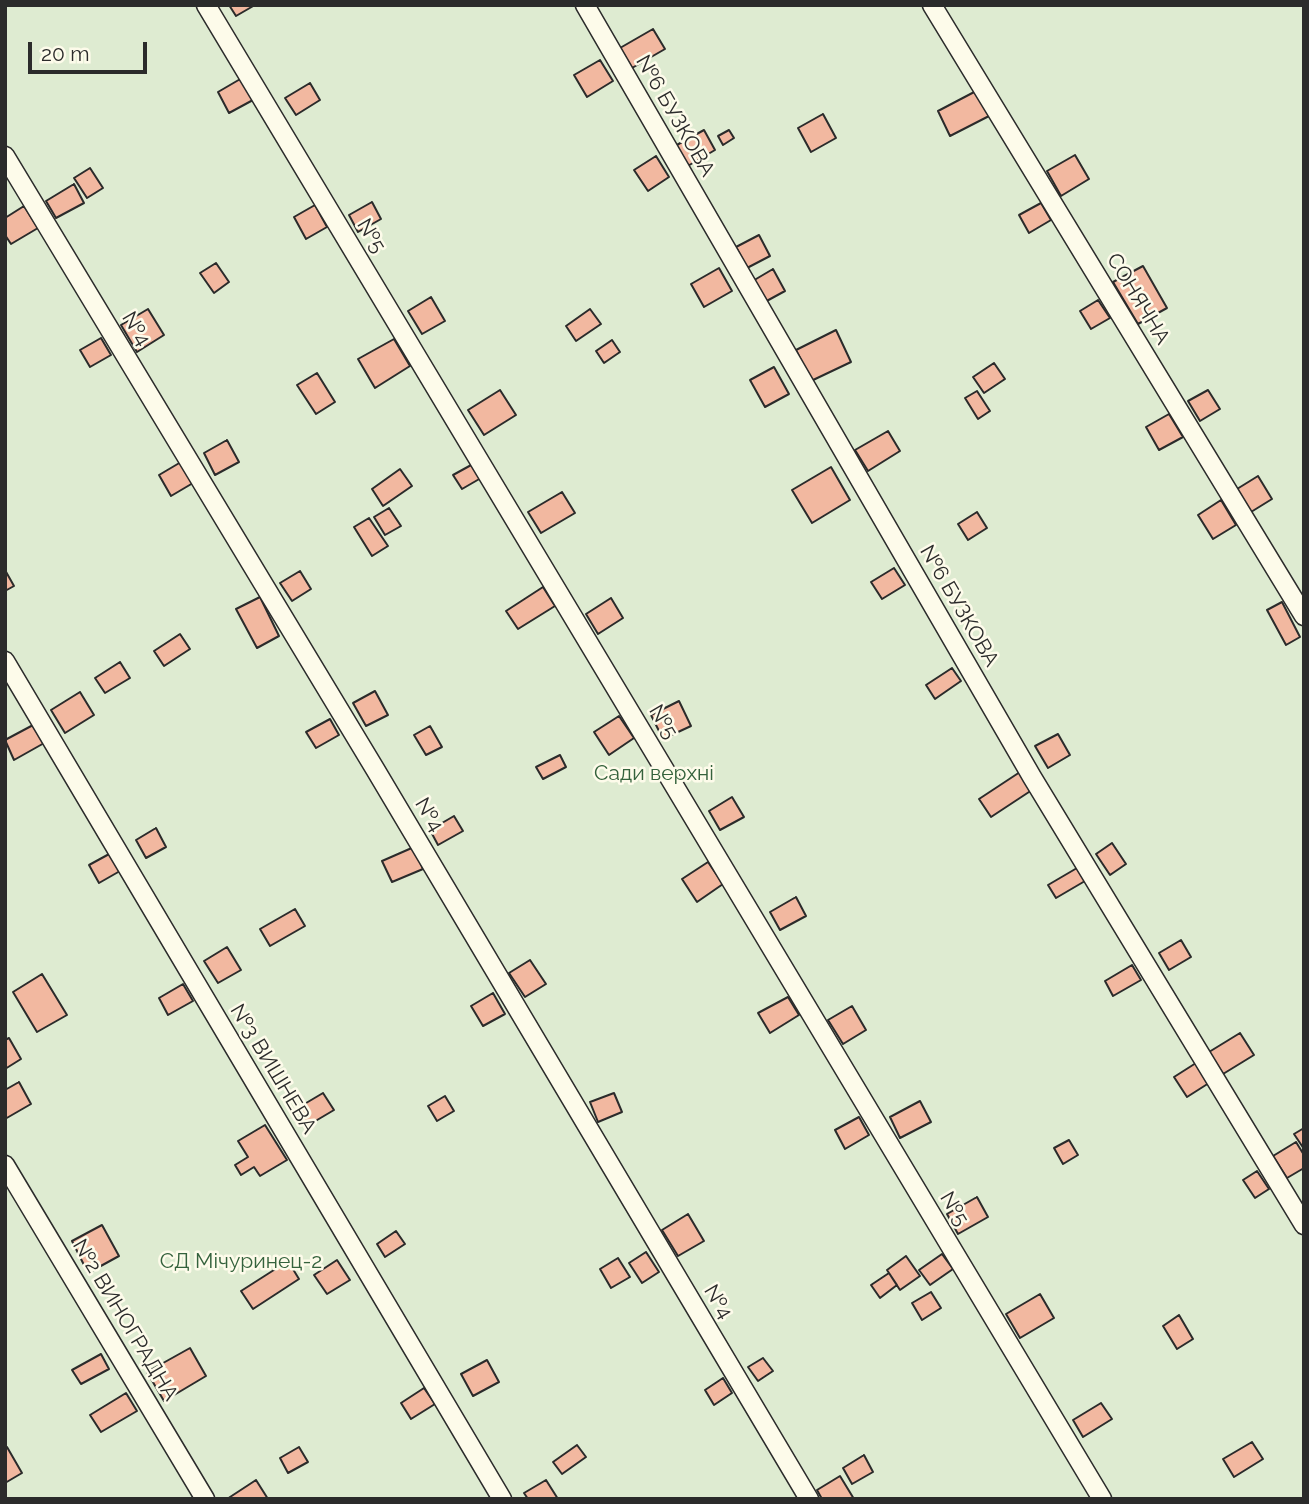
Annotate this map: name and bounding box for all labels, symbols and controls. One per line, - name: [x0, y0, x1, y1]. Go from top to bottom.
- scale bar: [32, 28, 150, 72]
- text: 20 m: [41, 41, 89, 66]
- street label: №6 БУЗКОВА: [630, 51, 720, 181]
- street label: №5: [351, 214, 391, 258]
- street label: СОНЯЧНА: [1101, 249, 1175, 349]
- street label: №4: [116, 307, 156, 351]
- street label: №6 БУЗКОВА: [914, 541, 1004, 671]
- street label: №5: [643, 700, 683, 744]
- park label: Сади верхні: [594, 761, 714, 787]
- street label: №4: [409, 793, 449, 837]
- street label: №3 ВИШНЕВА: [224, 1000, 322, 1138]
- street label: №5: [934, 1187, 974, 1231]
- street label: №2 ВИНОГРАДНА: [67, 1235, 183, 1405]
- park label: СД Мічуринец-2: [160, 1249, 322, 1275]
- street label: №4: [698, 1280, 738, 1324]

